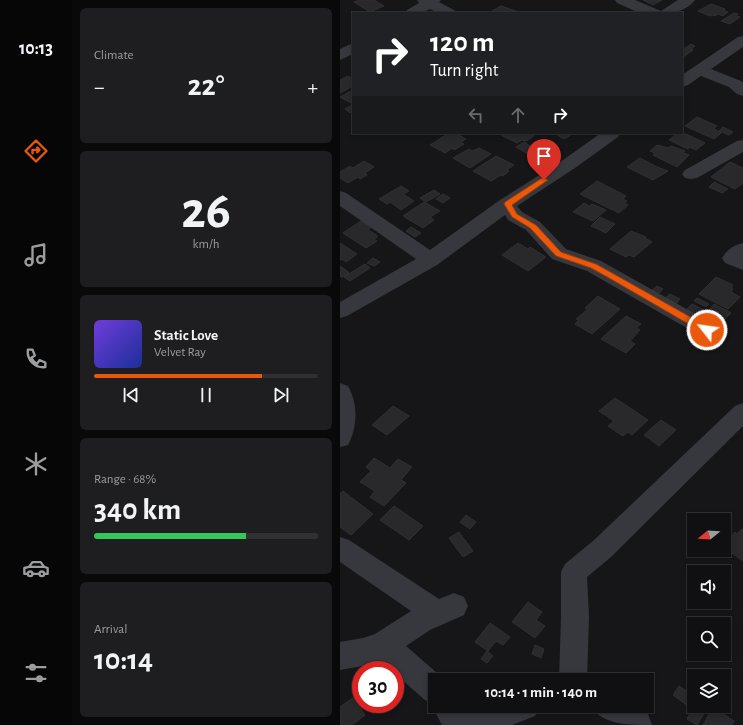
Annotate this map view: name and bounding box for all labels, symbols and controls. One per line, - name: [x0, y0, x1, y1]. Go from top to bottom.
- icon: right: [364, 28, 416, 80]
- text: 120 m: [430, 29, 495, 57]
- text: 10:13: [19, 40, 53, 58]
- text: Climate: [94, 49, 133, 62]
- text: Turn right: [430, 62, 499, 80]
- text: 22°: [187, 71, 225, 101]
- text: −: [94, 76, 105, 98]
- text: +: [307, 76, 318, 98]
- icon: left: [465, 104, 487, 126]
- icon: ahead: [507, 104, 529, 126]
- icon: right: [549, 104, 571, 126]
- icon: directions: [22, 137, 50, 165]
- pin: [527, 139, 561, 180]
- icon: arrive: [533, 145, 555, 167]
- text: 26: [181, 185, 231, 237]
- text: km/h: [193, 238, 219, 251]
- icon: music: [22, 241, 50, 269]
- position arrow: [686, 309, 728, 351]
- text: Static Love: [154, 328, 218, 343]
- icon: phone: [22, 345, 50, 373]
- text: Velvet Ray: [154, 346, 206, 359]
- icon: previous: [120, 384, 142, 406]
- icon: pause: [195, 384, 217, 406]
- icon: next: [270, 384, 292, 406]
- icon: climate: [22, 450, 50, 478]
- text: Range · 68%: [94, 473, 156, 486]
- text: 340 km: [94, 495, 181, 525]
- north arrow: [687, 513, 731, 557]
- map controls: [687, 513, 731, 713]
- icon: car: [22, 554, 50, 582]
- button: sound: [687, 565, 731, 609]
- button: search: [687, 617, 731, 661]
- text: Arrival: [94, 623, 127, 636]
- text: 10:14: [94, 645, 153, 675]
- icon: filters: [22, 659, 50, 687]
- speed limit sign: 30: [352, 661, 404, 713]
- button: layers: [687, 669, 731, 713]
- text: 10:14 · 1 min · 140 m: [485, 685, 597, 700]

